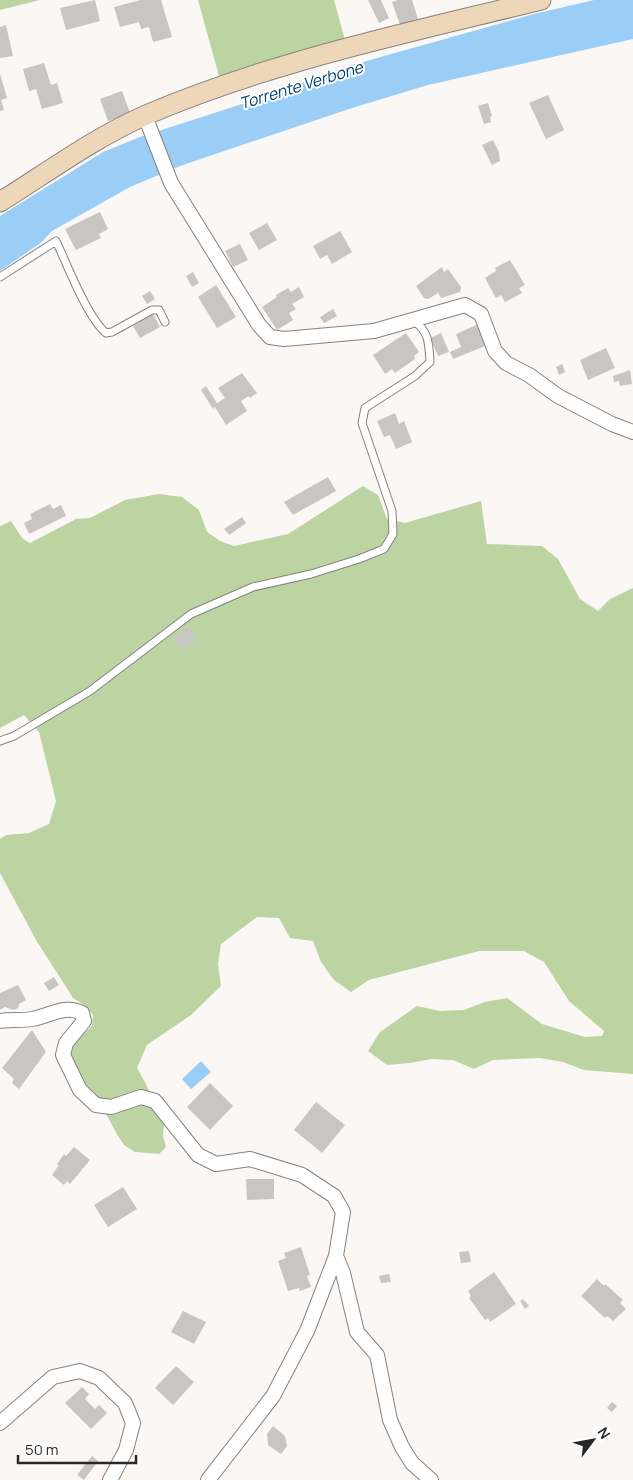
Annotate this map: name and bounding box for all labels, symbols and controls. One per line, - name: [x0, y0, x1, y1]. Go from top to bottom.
- water label: Torrente Verbone: [237, 55, 367, 114]
- north arrow: [568, 1415, 618, 1465]
- text: N: [594, 1424, 615, 1442]
- scale bar: [18, 1432, 135, 1464]
- text: 50 m: [25, 1439, 59, 1460]

